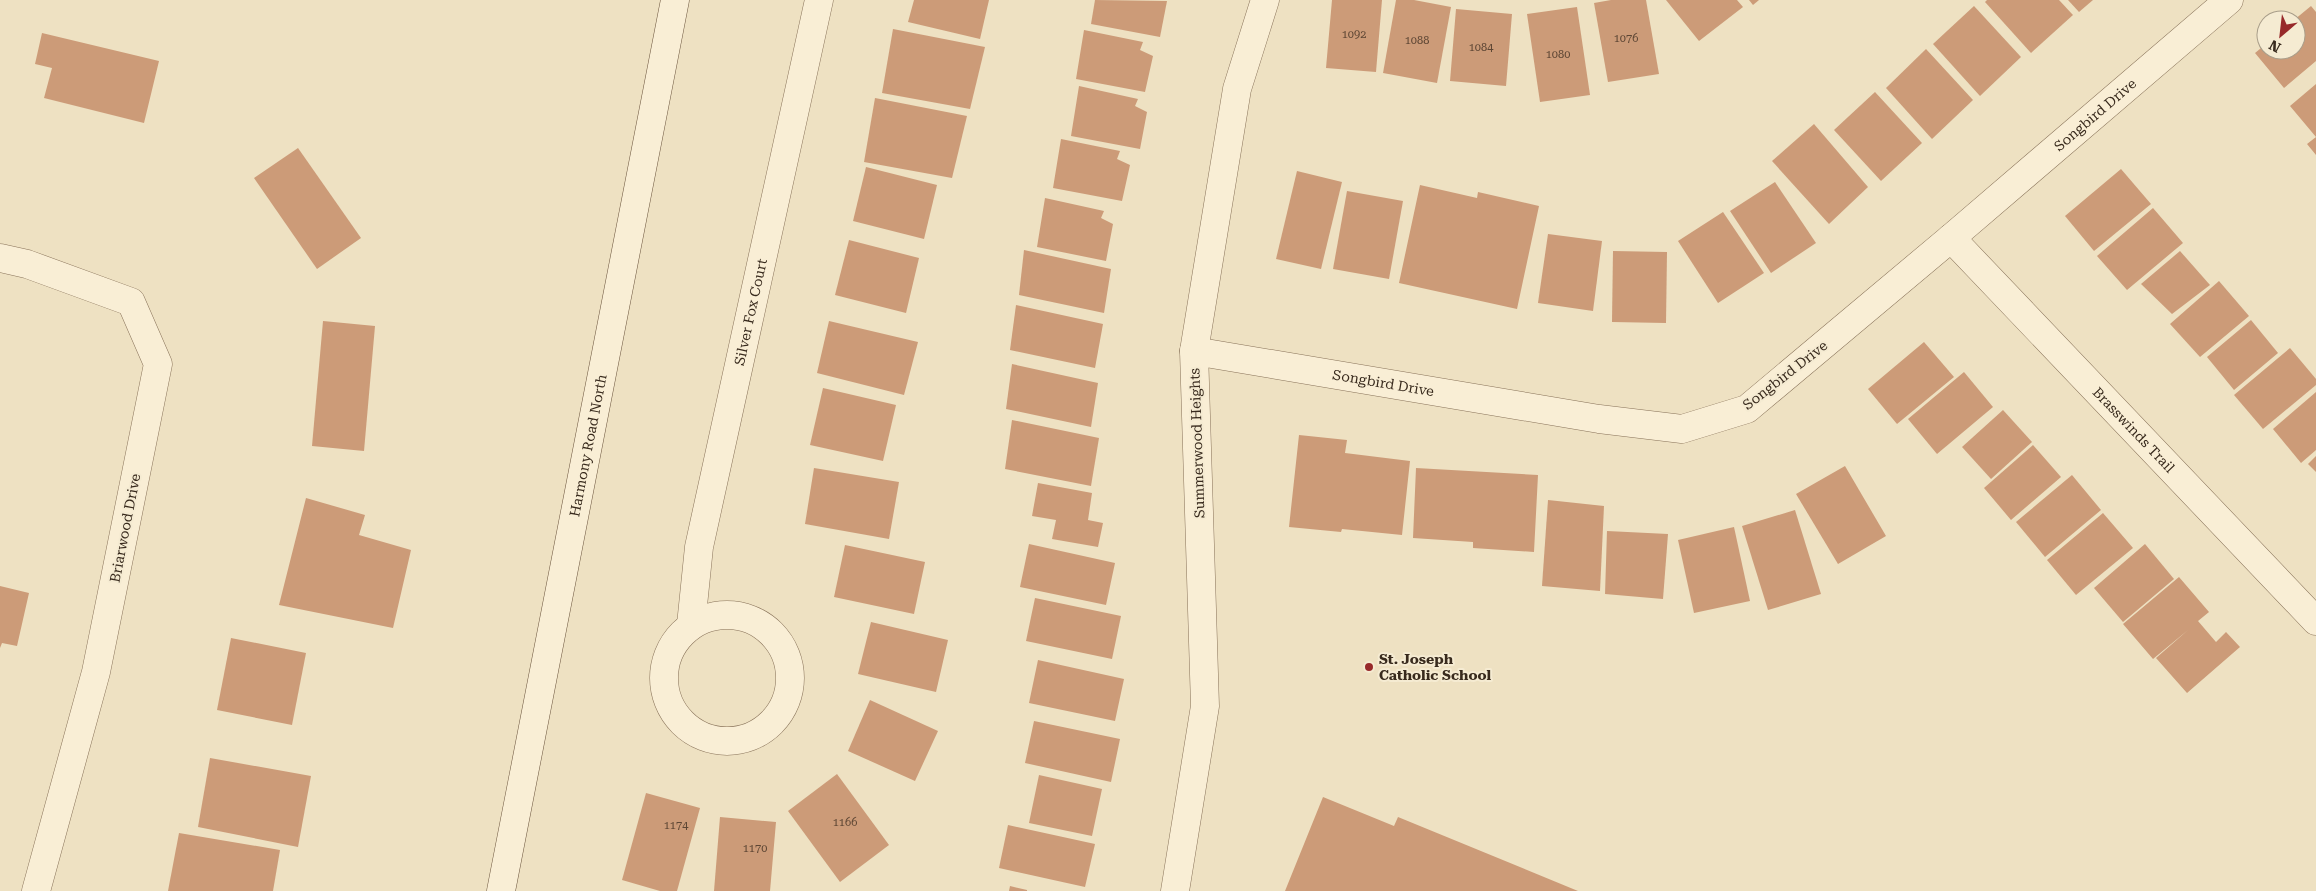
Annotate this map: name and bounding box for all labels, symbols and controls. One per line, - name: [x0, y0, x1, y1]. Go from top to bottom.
- north arrow: [2256, 10, 2306, 60]
- house number: 1092: [1342, 28, 1366, 41]
- house number: 1076: [1614, 32, 1638, 45]
- house number: 1088: [1405, 34, 1429, 47]
- text: N: [2266, 37, 2283, 56]
- house number: 1084: [1469, 41, 1494, 54]
- house number: 1080: [1546, 48, 1570, 61]
- street label: Songbird Drive: [2051, 75, 2139, 154]
- street label: Silver Fox Court: [731, 257, 770, 367]
- street label: Songbird Drive: [1740, 337, 1831, 413]
- street label: Songbird Drive: [1331, 366, 1436, 399]
- street label: Summerwood Heights: [1186, 367, 1208, 518]
- street label: Harmony Road North: [566, 373, 610, 518]
- street label: Brasswinds Trail: [2090, 384, 2178, 476]
- street label: Briarwood Drive: [107, 472, 143, 584]
- place label: St. Joseph Catholic School: [1379, 651, 1492, 683]
- marker: St. Joseph Catholic School: [1363, 661, 1375, 673]
- house number: 1166: [833, 816, 857, 829]
- house number: 1174: [664, 819, 689, 832]
- house number: 1170: [743, 842, 767, 855]

